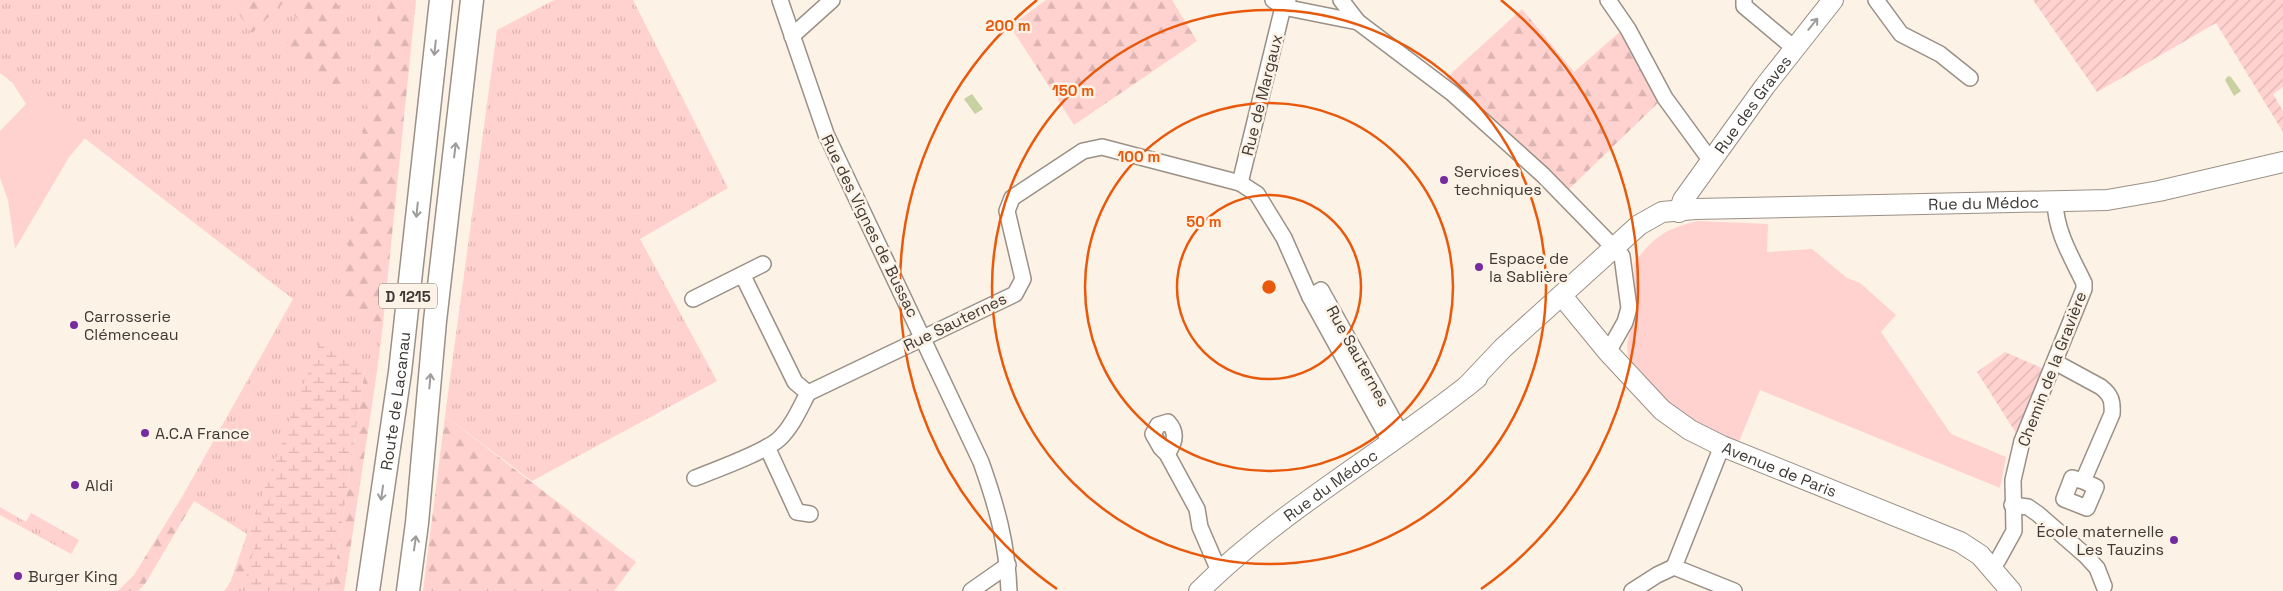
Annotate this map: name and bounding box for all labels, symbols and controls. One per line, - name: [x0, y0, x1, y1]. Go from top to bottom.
- text: 200 m: [986, 16, 1030, 35]
- one-way arrow: [1808, 18, 1819, 31]
- street label: Rue de Margaux: [1237, 32, 1287, 158]
- one-way arrow: [430, 40, 440, 56]
- street label: Rue des Graves: [1709, 51, 1796, 158]
- text: 150 m: [1052, 81, 1094, 100]
- street label: Rue des Vignes de Bussac: [816, 131, 924, 321]
- one-way arrow: [450, 142, 460, 158]
- text: 100 m: [1118, 147, 1160, 166]
- place label: Services techniques: [1454, 161, 1542, 200]
- marker: Services techniques: [1438, 174, 1450, 186]
- street label: Rue du Médoc: [1928, 191, 2039, 214]
- one-way arrow: [413, 202, 422, 218]
- text: 50 m: [1186, 212, 1222, 231]
- place label: Espace de la Sablière: [1489, 248, 1569, 287]
- marker: Espace de la Sablière: [1473, 261, 1485, 273]
- centre of rings: [1260, 278, 1278, 296]
- road number: D 1215: [379, 284, 437, 308]
- street label: Rue Sauternes: [900, 288, 1010, 356]
- street label: Chemin de la Gravière: [2013, 288, 2091, 450]
- street label: Rue Sauternes: [1322, 302, 1394, 410]
- place label: Carrosserie Clémenceau: [84, 306, 179, 345]
- marker: Carrosserie Clémenceau: [68, 319, 80, 331]
- street label: Route de Lacanau: [375, 331, 415, 472]
- one-way arrow: [425, 373, 434, 389]
- place label: A.C.A France: [155, 423, 250, 444]
- marker: A.C.A France: [139, 427, 151, 439]
- street label: Avenue de Paris: [1719, 437, 1840, 502]
- street label: Rue du Médoc: [1279, 444, 1382, 526]
- place label: Aldi: [85, 475, 113, 496]
- marker: Aldi: [69, 479, 81, 491]
- one-way arrow: [377, 484, 387, 500]
- place label: École maternelle Les Tauzins: [2036, 521, 2164, 560]
- marker: École maternelle Les Tauzins: [2168, 534, 2180, 546]
- one-way arrow: [410, 535, 420, 551]
- place label: Burger King: [28, 566, 118, 587]
- marker: Burger King: [12, 570, 24, 582]

